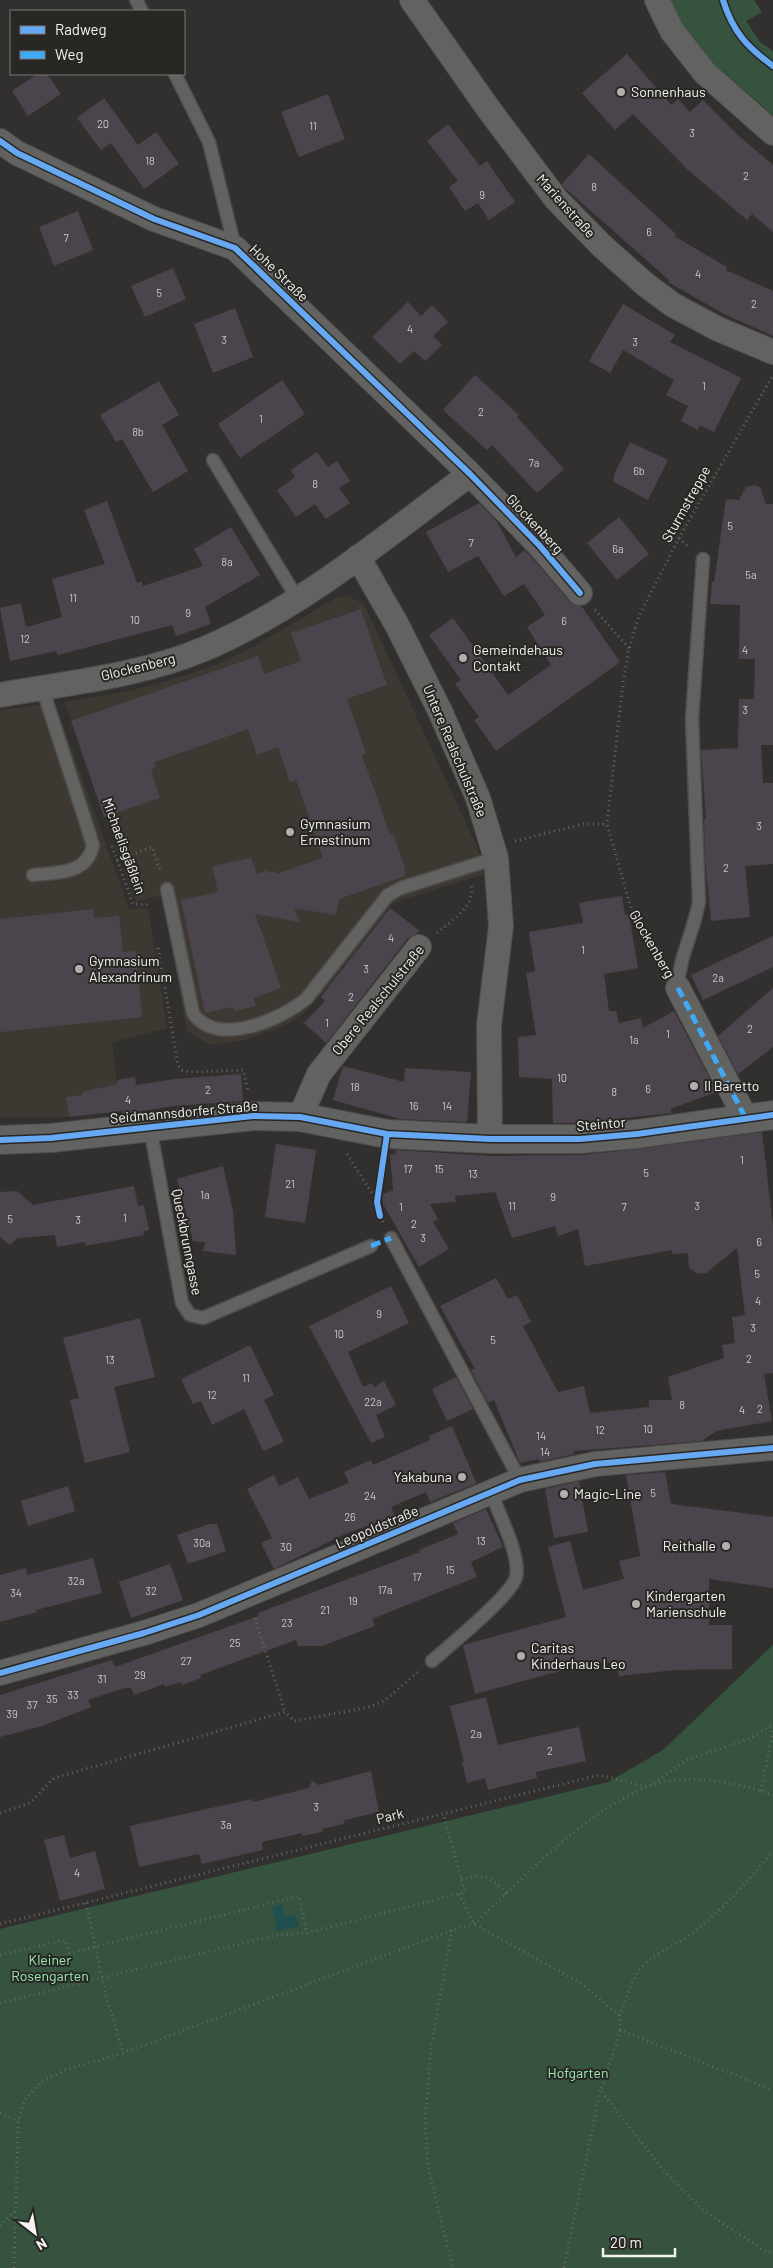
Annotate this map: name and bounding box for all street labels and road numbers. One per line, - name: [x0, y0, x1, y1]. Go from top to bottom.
- street label: Marienstraße: [533, 170, 600, 241]
- street label: Hohe Straße: [246, 240, 312, 305]
- street label: Sturmstreppe: [658, 463, 713, 545]
- street label: Glockenberg: [503, 490, 567, 557]
- street label: Glockenberg: [99, 649, 177, 684]
- street label: Untere Realschulstraße: [420, 682, 491, 820]
- street label: Michaelisgäßlein: [99, 796, 150, 896]
- street label: Glockenberg: [626, 907, 679, 981]
- street label: Obere Realschulstraße: [328, 941, 427, 1058]
- street label: Seidmannsdorfer Straße: [109, 1097, 259, 1126]
- street label: Steintor: [576, 1113, 626, 1134]
- street label: Queckbrunngasse: [169, 1187, 206, 1297]
- street label: Leopoldstraße: [333, 1501, 421, 1552]
- street label: Park: [374, 1804, 405, 1827]

